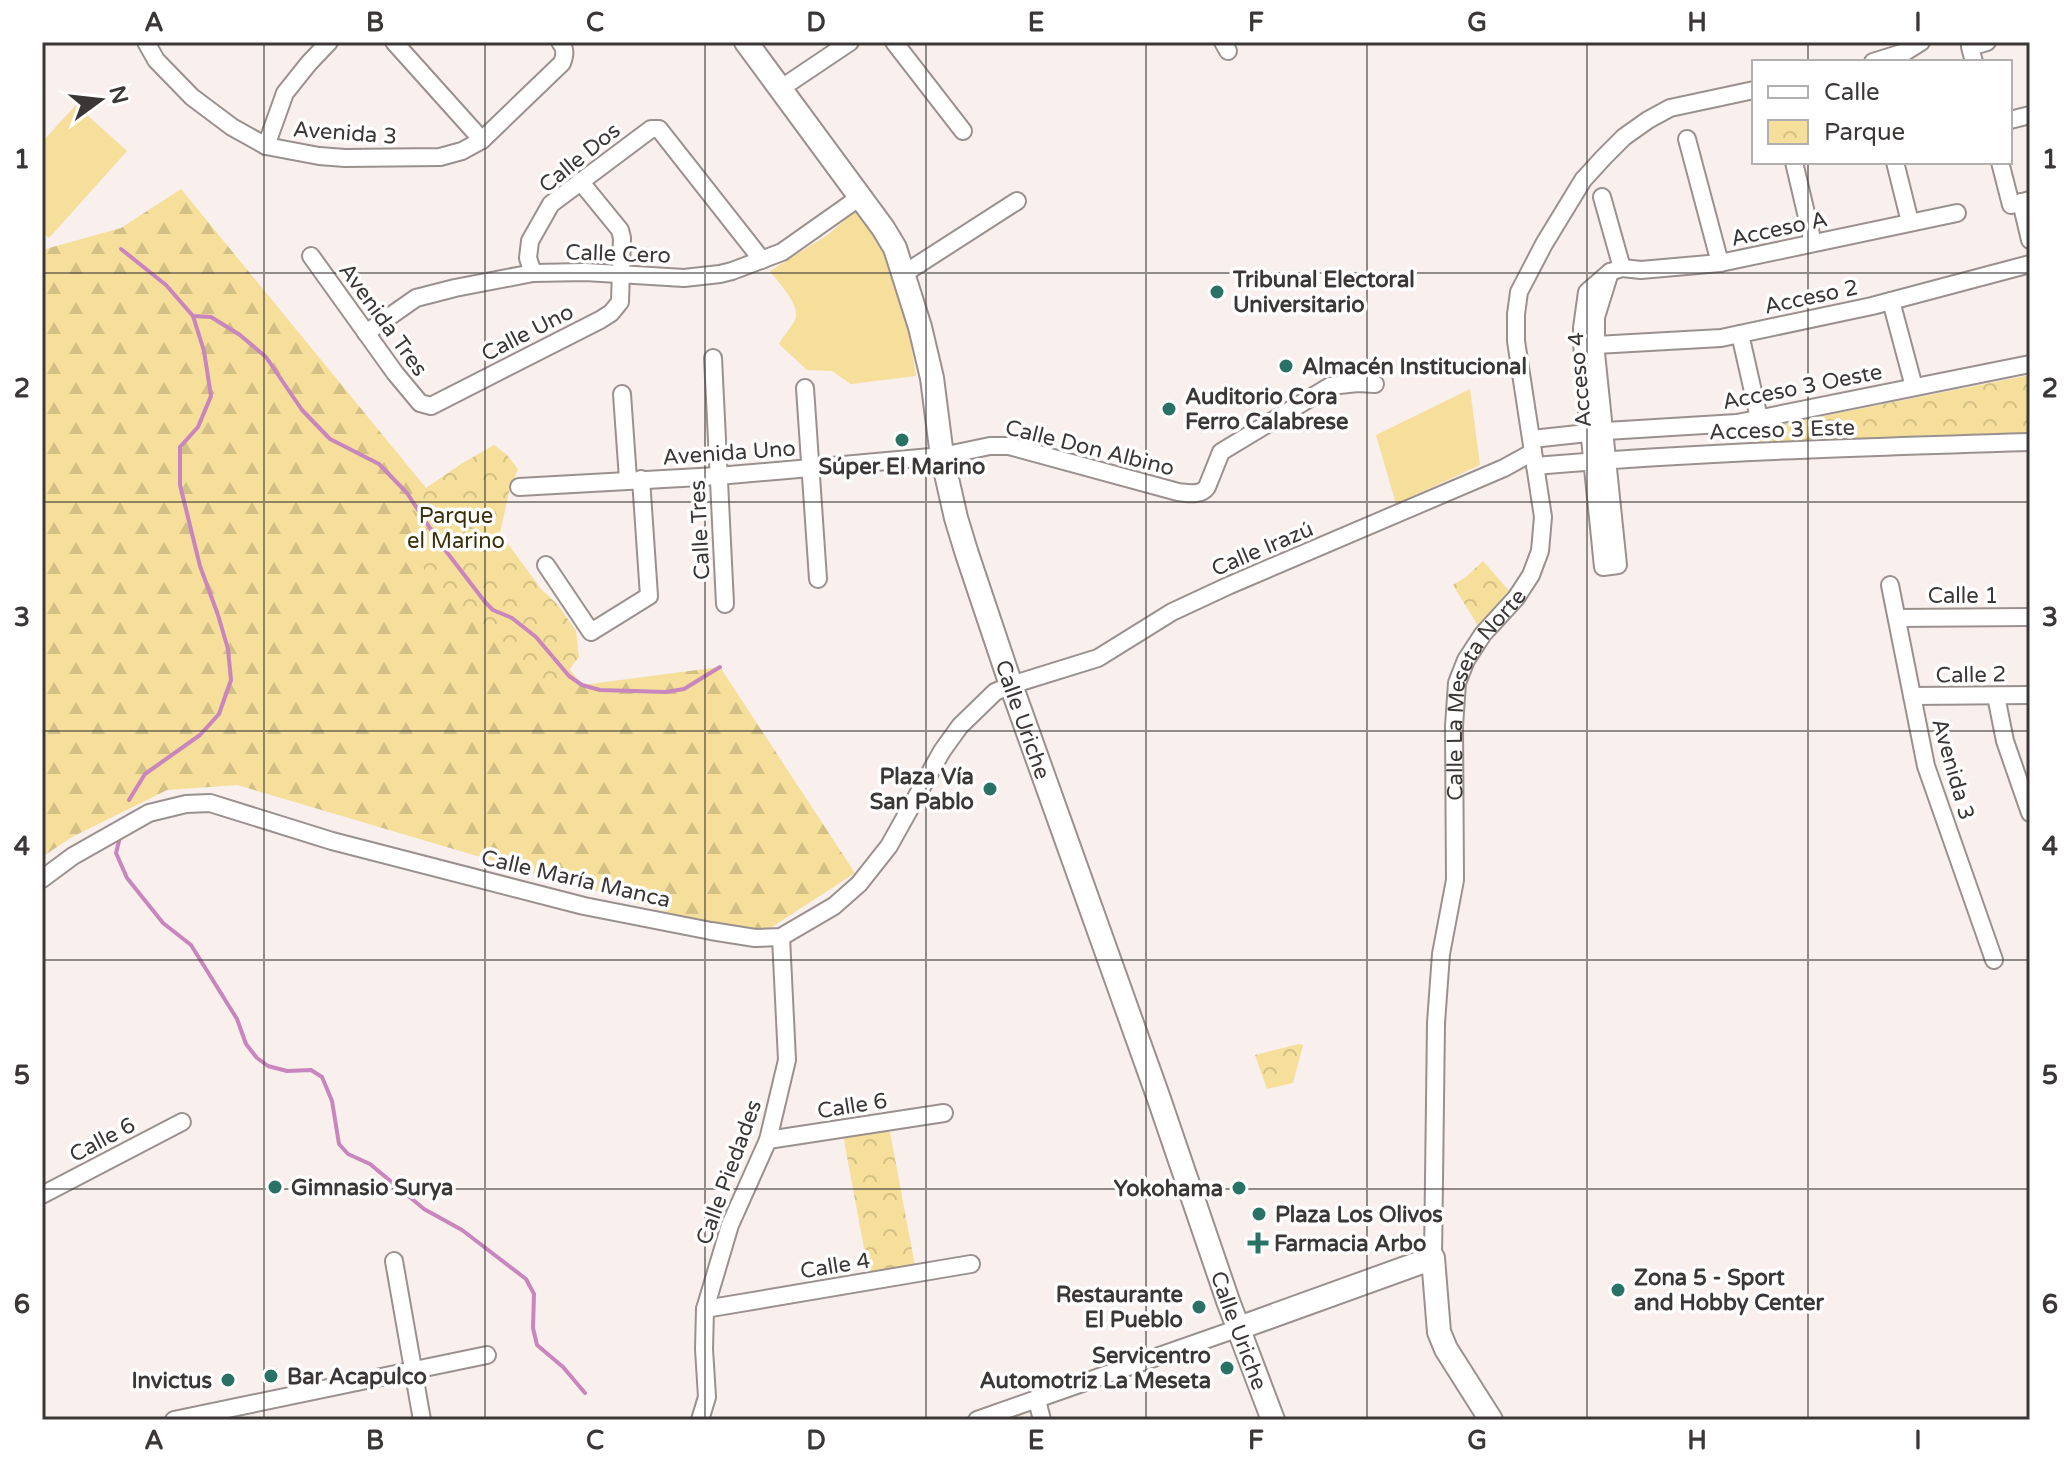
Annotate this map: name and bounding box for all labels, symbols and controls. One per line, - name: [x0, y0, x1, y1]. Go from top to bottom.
- text: A: [144, 7, 164, 38]
- text: B: [366, 7, 384, 38]
- text: C: [586, 7, 604, 38]
- text: D: [806, 7, 826, 38]
- text: E: [1028, 7, 1044, 38]
- text: F: [1248, 7, 1264, 38]
- text: G: [1467, 7, 1487, 38]
- text: H: [1687, 7, 1707, 38]
- text: I: [1914, 7, 1922, 38]
- north arrow: [60, 60, 140, 140]
- legend: [1752, 60, 2012, 164]
- text: Calle: [1824, 78, 1880, 107]
- text: N: [104, 83, 133, 107]
- street label: Avenida 3: [292, 116, 398, 150]
- street label: Calle Dos: [534, 117, 625, 198]
- text: Parque: [1824, 118, 1905, 147]
- text: 1: [14, 144, 30, 175]
- text: 1: [2042, 144, 2058, 175]
- street label: Acceso A: [1729, 206, 1830, 252]
- street label: Calle Cero: [565, 239, 671, 269]
- street label: Avenida Tres: [333, 258, 433, 381]
- place label: Tribunal Electoral Universitario: [1232, 267, 1415, 318]
- street label: Acceso 2: [1762, 274, 1861, 320]
- marker: Tribunal Electoral Universitario: [1208, 283, 1226, 301]
- street label: Calle Uno: [477, 299, 578, 367]
- street label: Acceso 4: [1563, 331, 1597, 429]
- place label: Almacén Institucional: [1302, 354, 1527, 380]
- marker: Almacén Institucional: [1277, 357, 1295, 375]
- street label: Acceso 3 Oeste: [1720, 359, 1884, 415]
- text: 2: [14, 373, 30, 404]
- text: 2: [2042, 373, 2058, 404]
- place label: Auditorio Cora Ferro Calabrese: [1185, 384, 1349, 435]
- marker: Auditorio Cora Ferro Calabrese: [1160, 400, 1178, 418]
- street label: Calle Don Albino: [1003, 414, 1177, 482]
- street label: Acceso 3 Este: [1709, 414, 1856, 446]
- marker: Súper El Marino: [893, 431, 911, 449]
- street label: Avenida Uno: [662, 435, 797, 471]
- place label: Súper El Marino: [819, 454, 985, 480]
- street label: Calle Tres: [684, 479, 716, 581]
- park label: Parque el Marino: [407, 503, 505, 554]
- street label: Calle Irazú: [1208, 516, 1317, 582]
- street label: Calle 1: [1928, 583, 1998, 609]
- street label: Calle La Meseta Norte: [1442, 585, 1532, 801]
- text: 3: [14, 602, 30, 633]
- text: 3: [2042, 602, 2058, 633]
- street label: Calle Uriche: [989, 657, 1056, 783]
- street label: Calle 2: [1935, 661, 2007, 689]
- street label: Avenida 3: [1926, 716, 1980, 823]
- place label: Plaza Vía San Pablo: [870, 764, 974, 815]
- marker: Plaza Vía San Pablo: [981, 780, 999, 798]
- text: 4: [14, 831, 30, 862]
- text: 4: [2042, 831, 2058, 862]
- street label: Calle María Manca: [479, 845, 673, 913]
- text: 5: [14, 1060, 30, 1091]
- text: 5: [2042, 1060, 2058, 1091]
- street label: Calle 6: [815, 1088, 889, 1124]
- street label: Calle Piedades: [691, 1096, 767, 1248]
- street label: Calle 6: [65, 1112, 140, 1168]
- place label: Gimnasio Surya: [291, 1175, 453, 1201]
- place label: Yokohama: [1114, 1176, 1223, 1202]
- marker: Gimnasio Surya: [266, 1178, 284, 1196]
- marker: Yokohama: [1230, 1179, 1248, 1197]
- place label: Plaza Los Olivos: [1275, 1202, 1443, 1228]
- marker: Plaza Los Olivos: [1250, 1205, 1268, 1223]
- place label: Farmacia Arbo: [1274, 1231, 1426, 1257]
- marker: Farmacia Arbo: [1249, 1234, 1267, 1252]
- street label: Calle 4: [798, 1248, 872, 1284]
- place label: Zona 5 - Sport and Hobby Center: [1634, 1265, 1824, 1316]
- street label: Calle Uriche: [1205, 1268, 1272, 1393]
- marker: Zona 5 - Sport and Hobby Center: [1609, 1281, 1627, 1299]
- place label: Restaurante El Pueblo: [1056, 1282, 1183, 1333]
- text: 6: [14, 1289, 30, 1320]
- text: 6: [2042, 1289, 2058, 1320]
- marker: Restaurante El Pueblo: [1190, 1298, 1208, 1316]
- place label: Servicentro Automotriz La Meseta: [979, 1343, 1211, 1394]
- marker: Servicentro Automotriz La Meseta: [1218, 1359, 1236, 1377]
- place label: Bar Acapulco: [287, 1364, 427, 1390]
- marker: Bar Acapulco: [262, 1367, 280, 1385]
- place label: Invictus: [132, 1368, 212, 1394]
- marker: Invictus: [219, 1371, 237, 1389]
- text: A: [144, 1425, 164, 1456]
- text: B: [366, 1425, 384, 1456]
- text: C: [586, 1425, 604, 1456]
- text: D: [806, 1425, 826, 1456]
- text: E: [1028, 1425, 1044, 1456]
- text: F: [1248, 1425, 1264, 1456]
- text: G: [1467, 1425, 1487, 1456]
- text: H: [1687, 1425, 1707, 1456]
- text: I: [1914, 1425, 1922, 1456]

